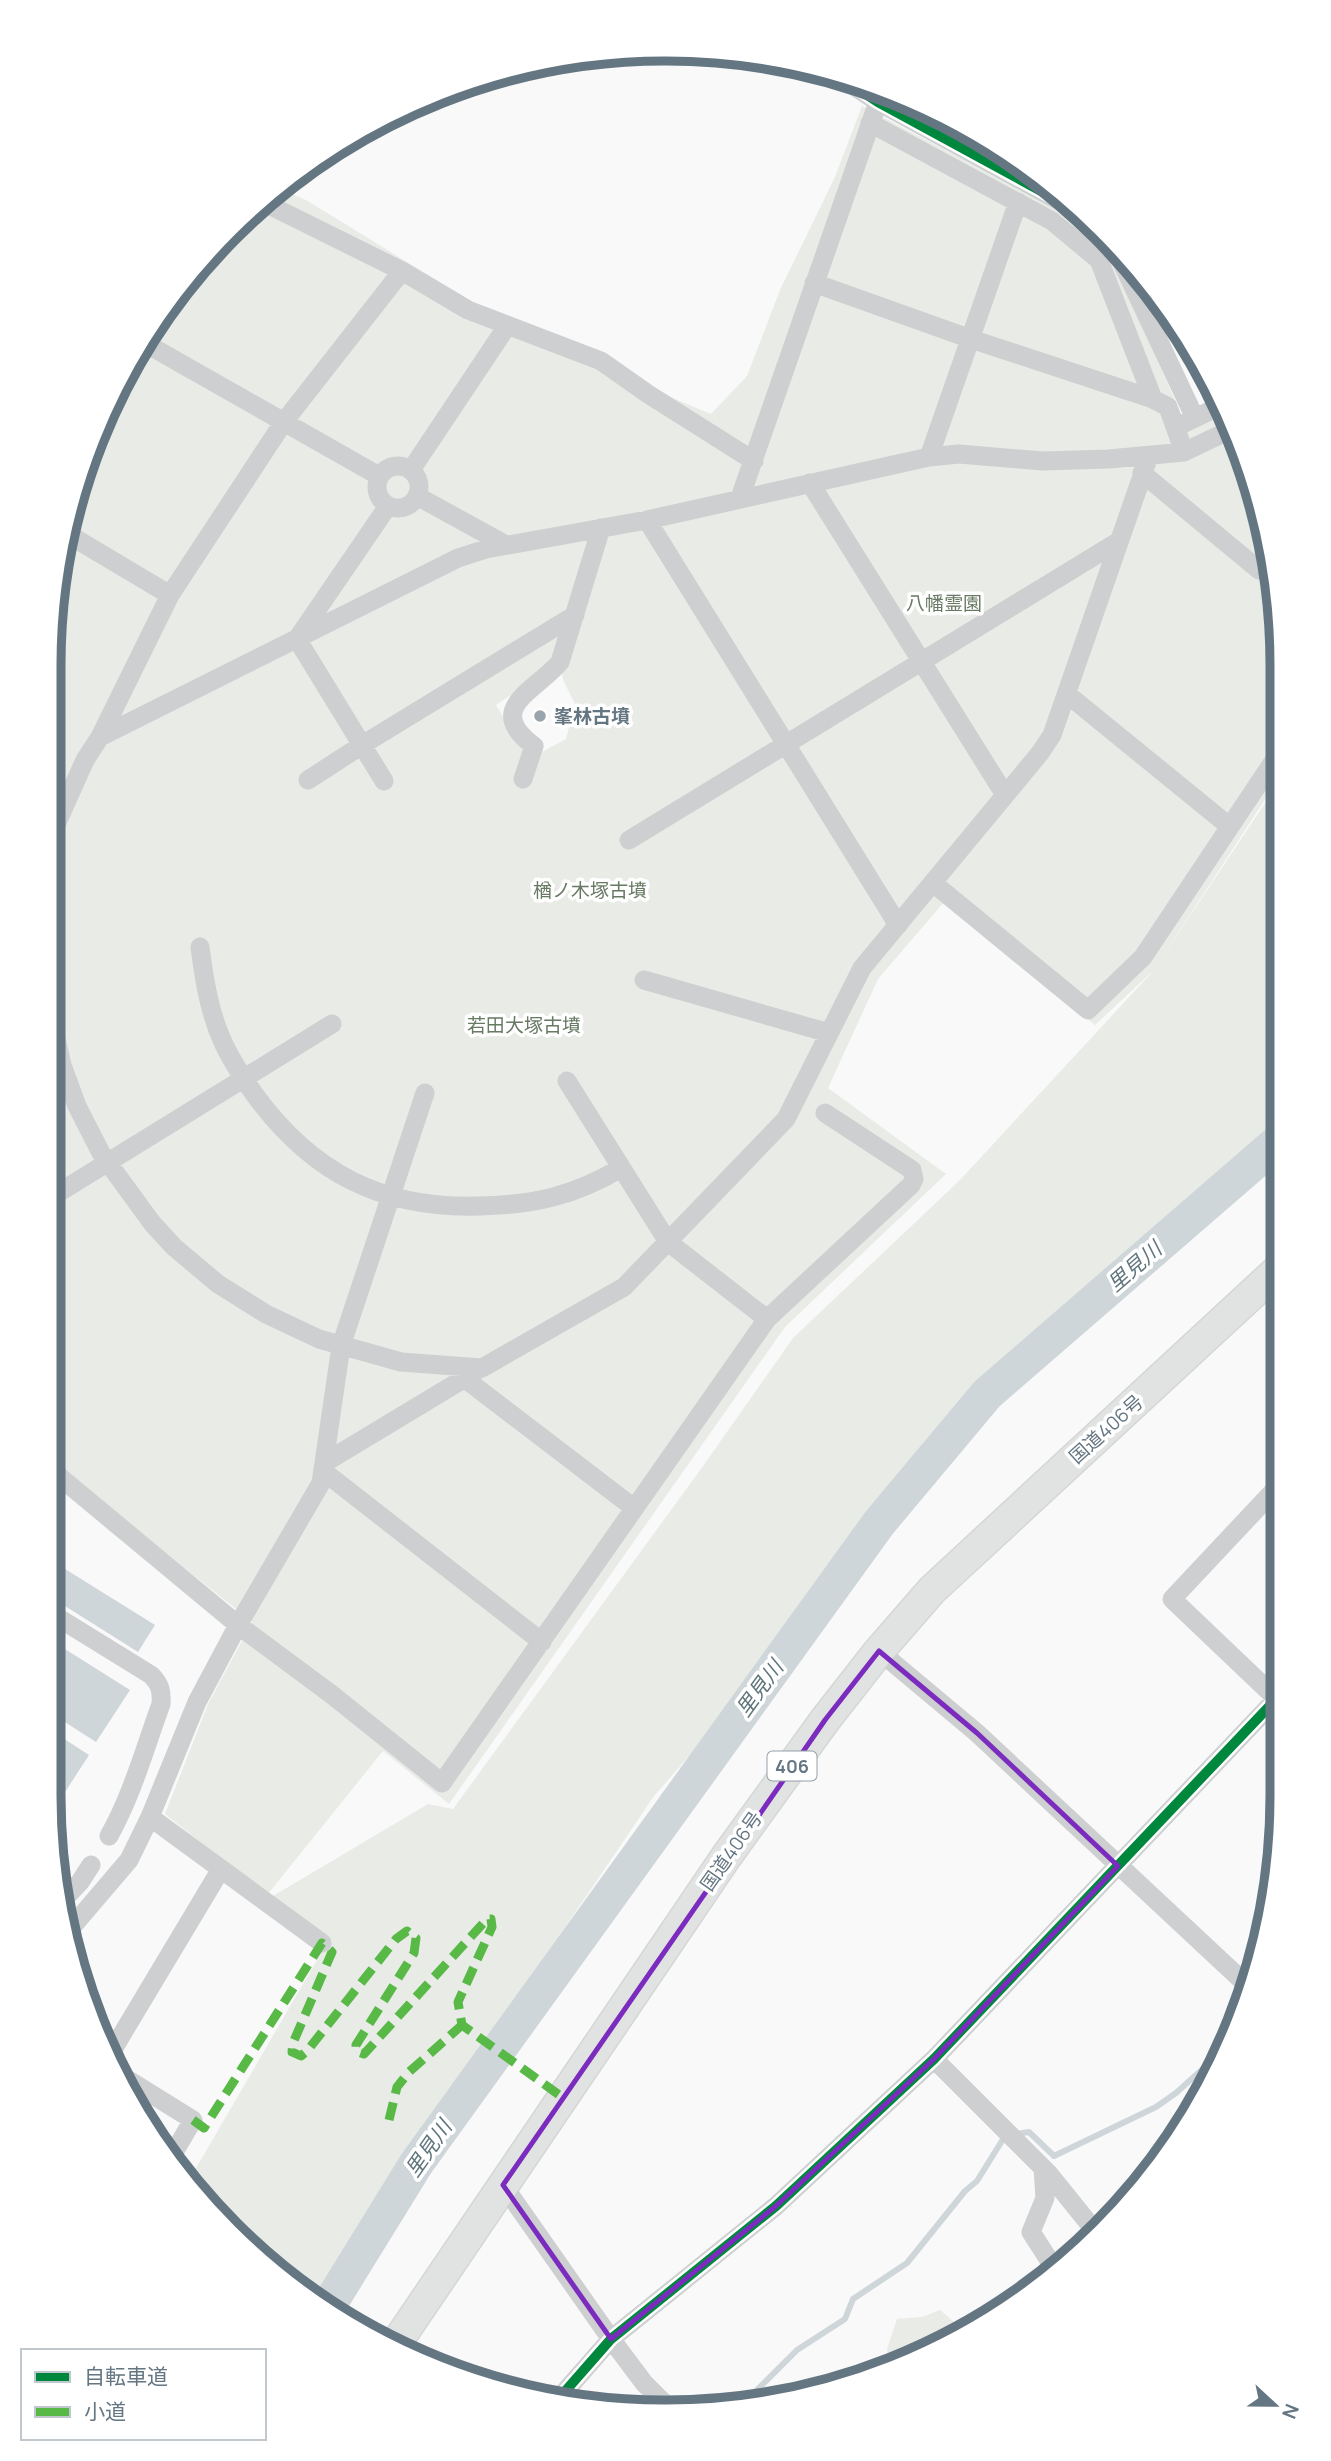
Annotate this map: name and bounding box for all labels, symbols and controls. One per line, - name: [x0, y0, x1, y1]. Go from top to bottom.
- park label: 八幡霊園: [906, 590, 982, 616]
- place label: 峯林古墳: [554, 703, 630, 729]
- marker: 峯林古墳: [532, 708, 548, 724]
- park label: 楢ノ木塚古墳: [533, 877, 647, 903]
- park label: 若田大塚古墳: [467, 1012, 581, 1038]
- water label: 里見川: [1101, 1233, 1168, 1297]
- street label: 国道406号: [1063, 1389, 1149, 1469]
- water label: 里見川: [729, 1653, 790, 1722]
- road number: 406: [768, 1751, 816, 1780]
- street label: 国道406号: [694, 1806, 768, 1896]
- water label: 里見川: [398, 2113, 459, 2182]
- legend: [21, 2349, 266, 2440]
- text: 自転車道: [84, 2362, 168, 2390]
- north arrow: [1240, 2370, 1310, 2440]
- text: 小道: [84, 2397, 126, 2425]
- text: N: [1276, 2400, 1305, 2423]

